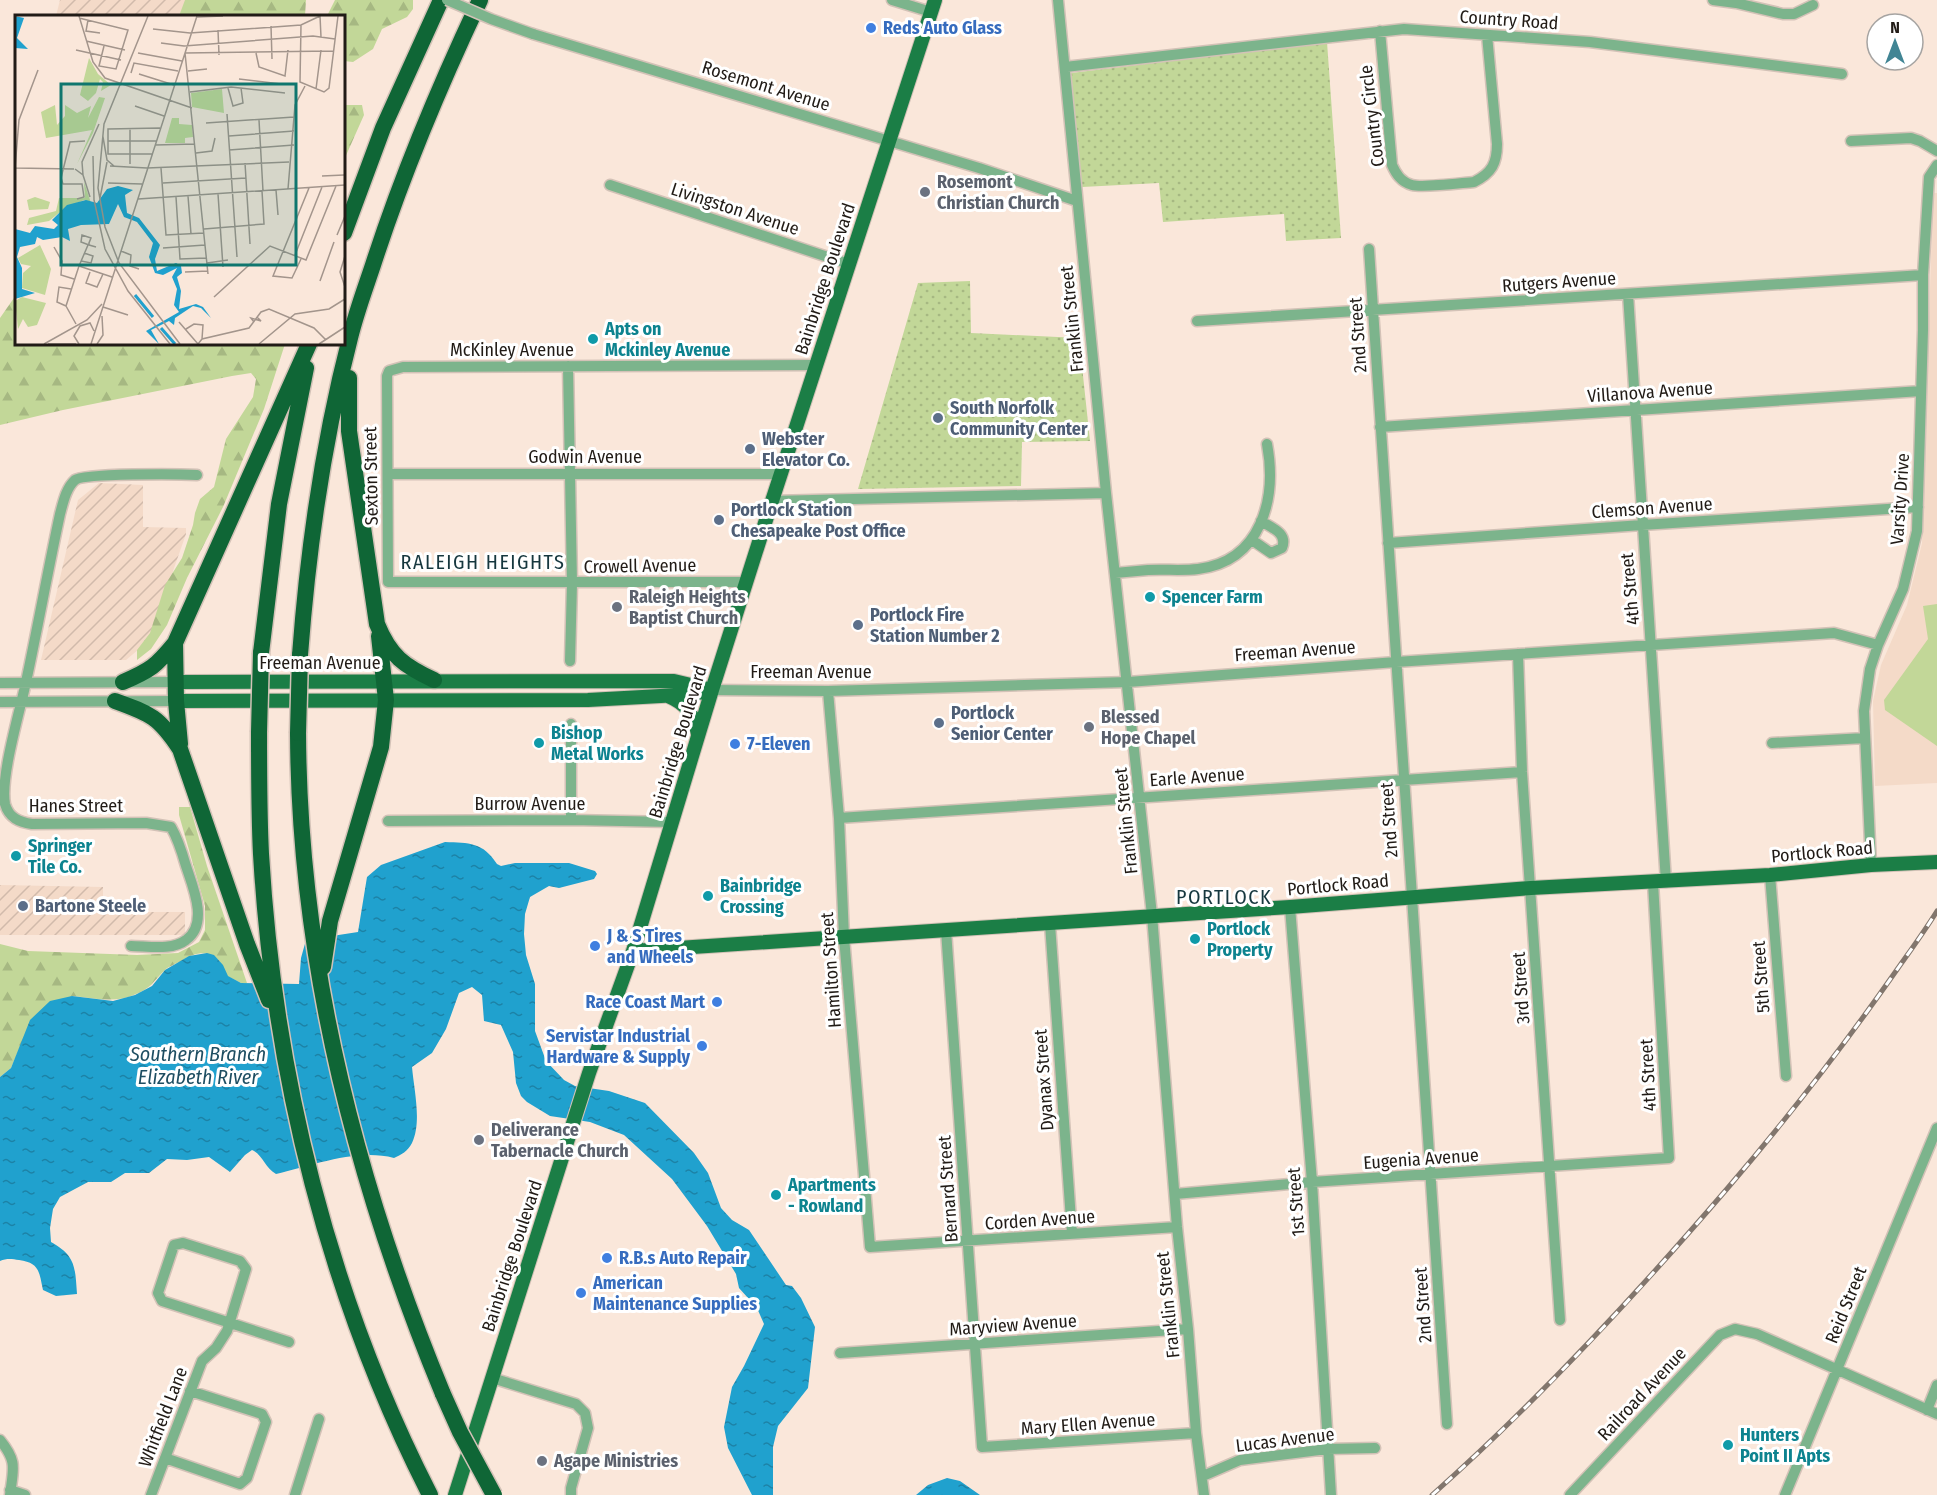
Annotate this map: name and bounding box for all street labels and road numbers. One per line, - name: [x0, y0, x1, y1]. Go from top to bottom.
- street label: Country Road: [1459, 6, 1559, 34]
- street label: Rosemont Avenue: [699, 56, 833, 116]
- street label: Country Circle: [1355, 64, 1389, 168]
- street label: Livingston Avenue: [668, 178, 802, 240]
- street label: Bainbridge Boulevard: [790, 200, 860, 358]
- street label: Franklin Street: [1055, 265, 1089, 373]
- street label: Rutgers Avenue: [1501, 267, 1617, 297]
- street label: 2nd Street: [1344, 296, 1372, 373]
- street label: McKinley Avenue: [450, 339, 574, 361]
- street label: Villanova Avenue: [1587, 377, 1714, 407]
- street label: Sexton Street: [359, 426, 383, 525]
- street label: Godwin Avenue: [528, 446, 642, 468]
- street label: Varsity Drive: [1886, 452, 1914, 546]
- street label: Clemson Avenue: [1591, 493, 1713, 523]
- street label: 4th Street: [1616, 552, 1644, 626]
- street label: Crowell Avenue: [583, 554, 697, 578]
- street label: Freeman Avenue: [1234, 636, 1356, 666]
- street label: Freeman Avenue: [259, 652, 381, 674]
- street label: Freeman Avenue: [750, 661, 872, 683]
- street label: Bainbridge Boulevard: [644, 663, 712, 821]
- street label: Earle Avenue: [1149, 763, 1245, 791]
- street label: Franklin Street: [1109, 767, 1143, 875]
- street label: 2nd Street: [1375, 781, 1403, 858]
- street label: Burrow Avenue: [475, 793, 586, 815]
- street label: Hanes Street: [29, 795, 123, 817]
- street label: Portlock Road: [1770, 837, 1874, 867]
- street label: Portlock Road: [1286, 870, 1390, 900]
- street label: Hamilton Street: [816, 911, 846, 1029]
- street label: 5th Street: [1748, 940, 1774, 1014]
- street label: 3rd Street: [1508, 951, 1534, 1025]
- street label: Dyanax Street: [1029, 1028, 1059, 1132]
- street label: 4th Street: [1635, 1038, 1661, 1112]
- street label: Bernard Street: [933, 1135, 963, 1243]
- street label: Eugenia Avenue: [1362, 1144, 1480, 1174]
- street label: 1st Street: [1283, 1167, 1309, 1237]
- street label: Bainbridge Boulevard: [477, 1177, 547, 1335]
- street label: Corden Avenue: [984, 1205, 1096, 1235]
- street label: Franklin Street: [1151, 1251, 1185, 1359]
- street label: Reid Street: [1821, 1263, 1871, 1347]
- street label: 2nd Street: [1409, 1266, 1437, 1343]
- street label: Maryview Avenue: [949, 1310, 1077, 1340]
- street label: Railroad Avenue: [1593, 1343, 1691, 1445]
- street label: Whitfield Lane: [134, 1364, 192, 1470]
- street label: Mary Ellen Avenue: [1020, 1408, 1156, 1440]
- street label: Lucas Avenue: [1234, 1423, 1336, 1457]

